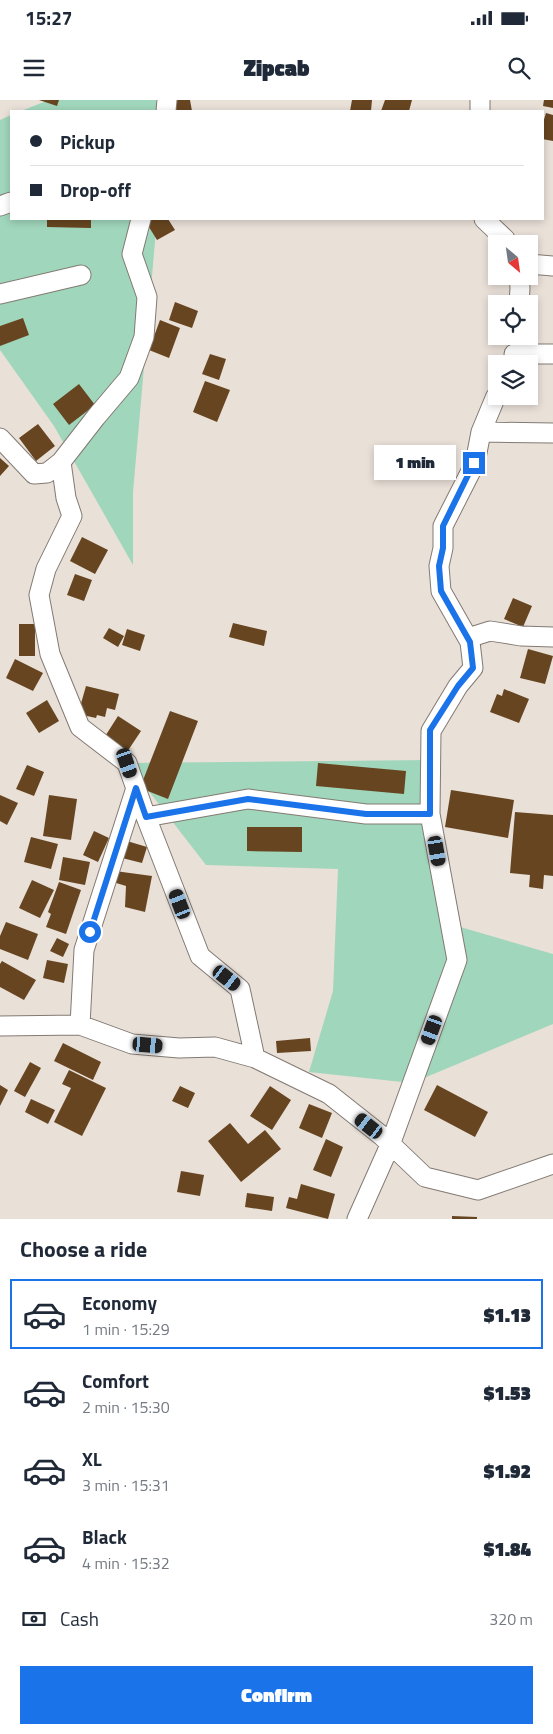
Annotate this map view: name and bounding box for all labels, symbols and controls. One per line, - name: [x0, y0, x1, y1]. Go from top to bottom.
- text: 15:27: [25, 3, 72, 32]
- text: Zipcab: [243, 51, 310, 85]
- icon: menu: [20, 54, 48, 82]
- icon: search: [505, 54, 533, 82]
- text: Pickup: [60, 127, 115, 156]
- text: Drop-off: [60, 175, 131, 204]
- north arrow: [488, 235, 538, 285]
- map controls: [488, 235, 538, 405]
- button: locate: [488, 295, 538, 345]
- button: layers: [488, 355, 538, 405]
- callout: 1 min: [374, 446, 456, 480]
- text: 1 min: [395, 450, 435, 474]
- route end: [463, 452, 485, 474]
- car: [115, 746, 138, 780]
- car: [427, 835, 446, 867]
- car: [167, 887, 192, 921]
- route start: [79, 921, 101, 943]
- car: [210, 963, 243, 993]
- car: [419, 1013, 444, 1047]
- car: [132, 1036, 163, 1054]
- car: [352, 1111, 385, 1141]
- text: Choose a ride: [20, 1232, 147, 1266]
- text: Economy: [82, 1288, 157, 1317]
- icon: car: [22, 1292, 67, 1337]
- text: $1.13: [484, 1300, 531, 1329]
- text: 1 min · 15:29: [82, 1317, 170, 1341]
- text: Comfort: [82, 1366, 149, 1395]
- icon: car: [22, 1370, 67, 1415]
- text: $1.53: [484, 1378, 531, 1407]
- text: 2 min · 15:30: [82, 1395, 170, 1419]
- text: XL: [82, 1444, 102, 1473]
- icon: car: [22, 1448, 67, 1493]
- text: $1.92: [484, 1456, 531, 1485]
- text: 3 min · 15:31: [82, 1473, 170, 1497]
- text: Black: [82, 1522, 127, 1551]
- icon: car: [22, 1526, 67, 1571]
- text: $1.84: [484, 1534, 531, 1563]
- text: 4 min · 15:32: [82, 1551, 170, 1575]
- text: Cash: [60, 1604, 99, 1633]
- icon: cash: [20, 1605, 48, 1633]
- text: 320 m: [489, 1607, 533, 1631]
- button: Confirm: [20, 1666, 533, 1724]

